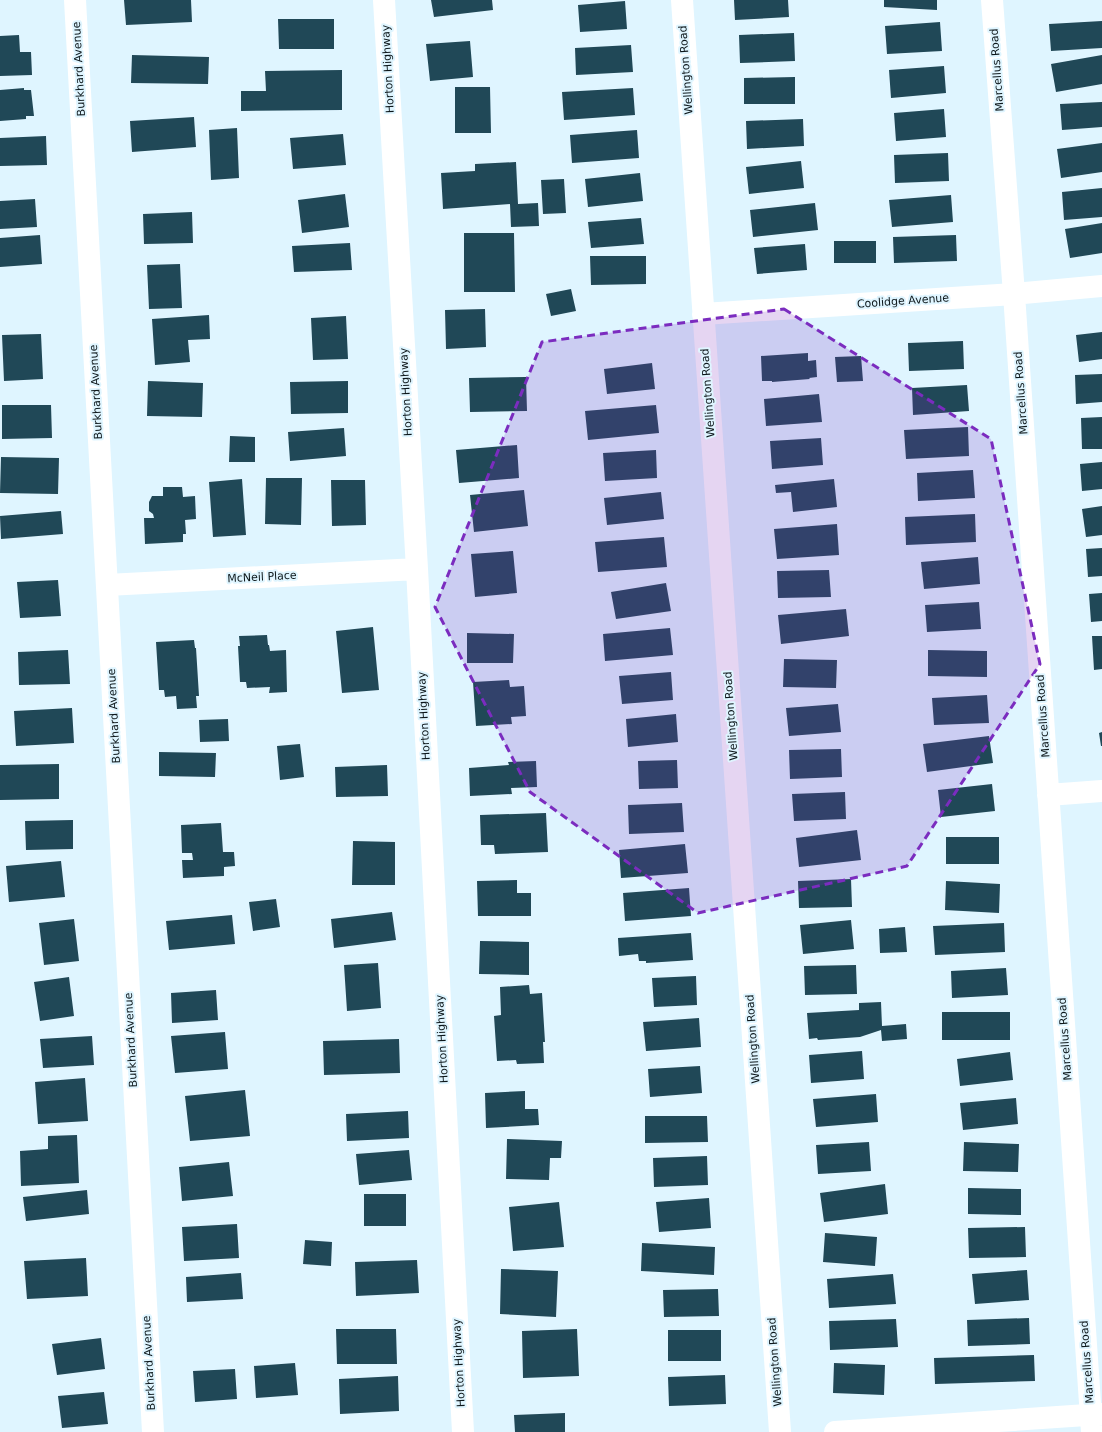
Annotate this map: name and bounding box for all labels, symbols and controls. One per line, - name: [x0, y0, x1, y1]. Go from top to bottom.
- street label: Burkhard Avenue: [70, 21, 88, 117]
- street label: Horton Highway: [379, 24, 397, 114]
- street label: Wellington Road: [676, 25, 696, 115]
- street label: Marcellus Road: [988, 28, 1006, 112]
- street label: Coolidge Avenue: [856, 291, 950, 311]
- street label: Burkhard Avenue: [87, 344, 105, 440]
- street label: Horton Highway: [397, 347, 415, 437]
- street label: Wellington Road: [698, 348, 718, 438]
- street label: Marcellus Road: [1012, 351, 1030, 435]
- street label: McNeil Place: [227, 569, 297, 585]
- street label: Burkhard Avenue: [105, 668, 123, 764]
- street label: Horton Highway: [415, 671, 433, 761]
- street label: Wellington Road: [721, 671, 741, 761]
- street label: Marcellus Road: [1034, 674, 1052, 758]
- street label: Burkhard Avenue: [122, 992, 140, 1088]
- street label: Horton Highway: [433, 994, 451, 1084]
- street label: Wellington Road: [743, 994, 763, 1084]
- street label: Marcellus Road: [1056, 997, 1074, 1081]
- street label: Burkhard Avenue: [140, 1315, 158, 1411]
- street label: Wellington Road: [765, 1317, 785, 1407]
- street label: Horton Highway: [450, 1318, 468, 1408]
- street label: Marcellus Road: [1078, 1320, 1096, 1404]

